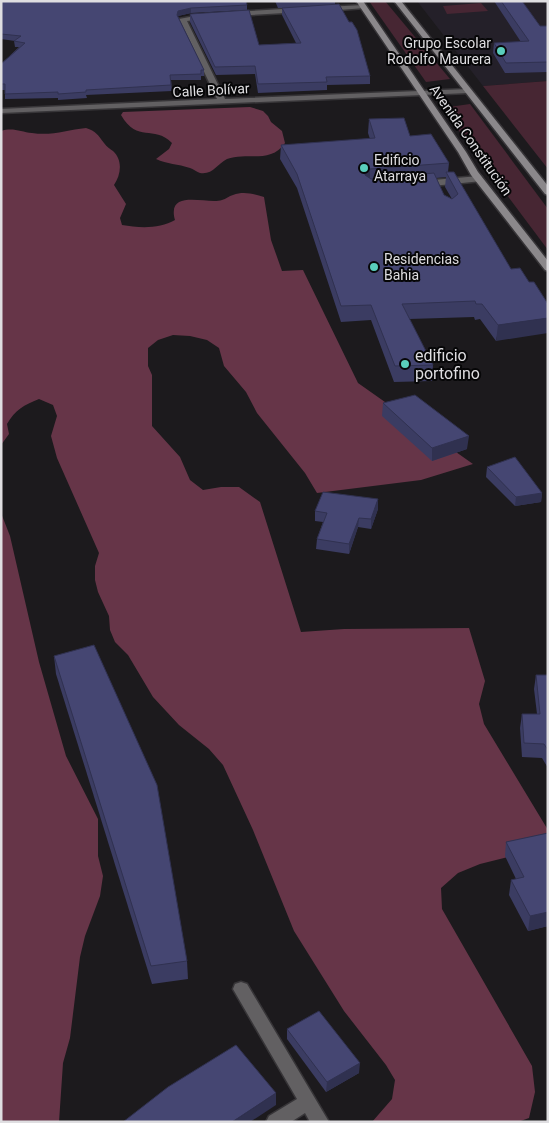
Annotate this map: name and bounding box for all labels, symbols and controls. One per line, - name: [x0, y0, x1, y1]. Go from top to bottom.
- place label: Grupo Escolar Rodolfo Maurera: [387, 35, 491, 67]
- marker: Grupo Escolar Rodolfo Maurera: [495, 45, 507, 57]
- street label: Calle Bolívar: [172, 80, 250, 100]
- street label: Avenida Constitución: [427, 81, 515, 199]
- place label: Edificio Atarraya: [374, 152, 426, 184]
- marker: Edificio Atarraya: [358, 162, 370, 174]
- place label: Residencias Bahia: [384, 251, 459, 283]
- marker: Residencias Bahia: [368, 261, 380, 273]
- place label: edificio portofino: [415, 346, 480, 383]
- marker: edificio portofino: [399, 358, 411, 370]

